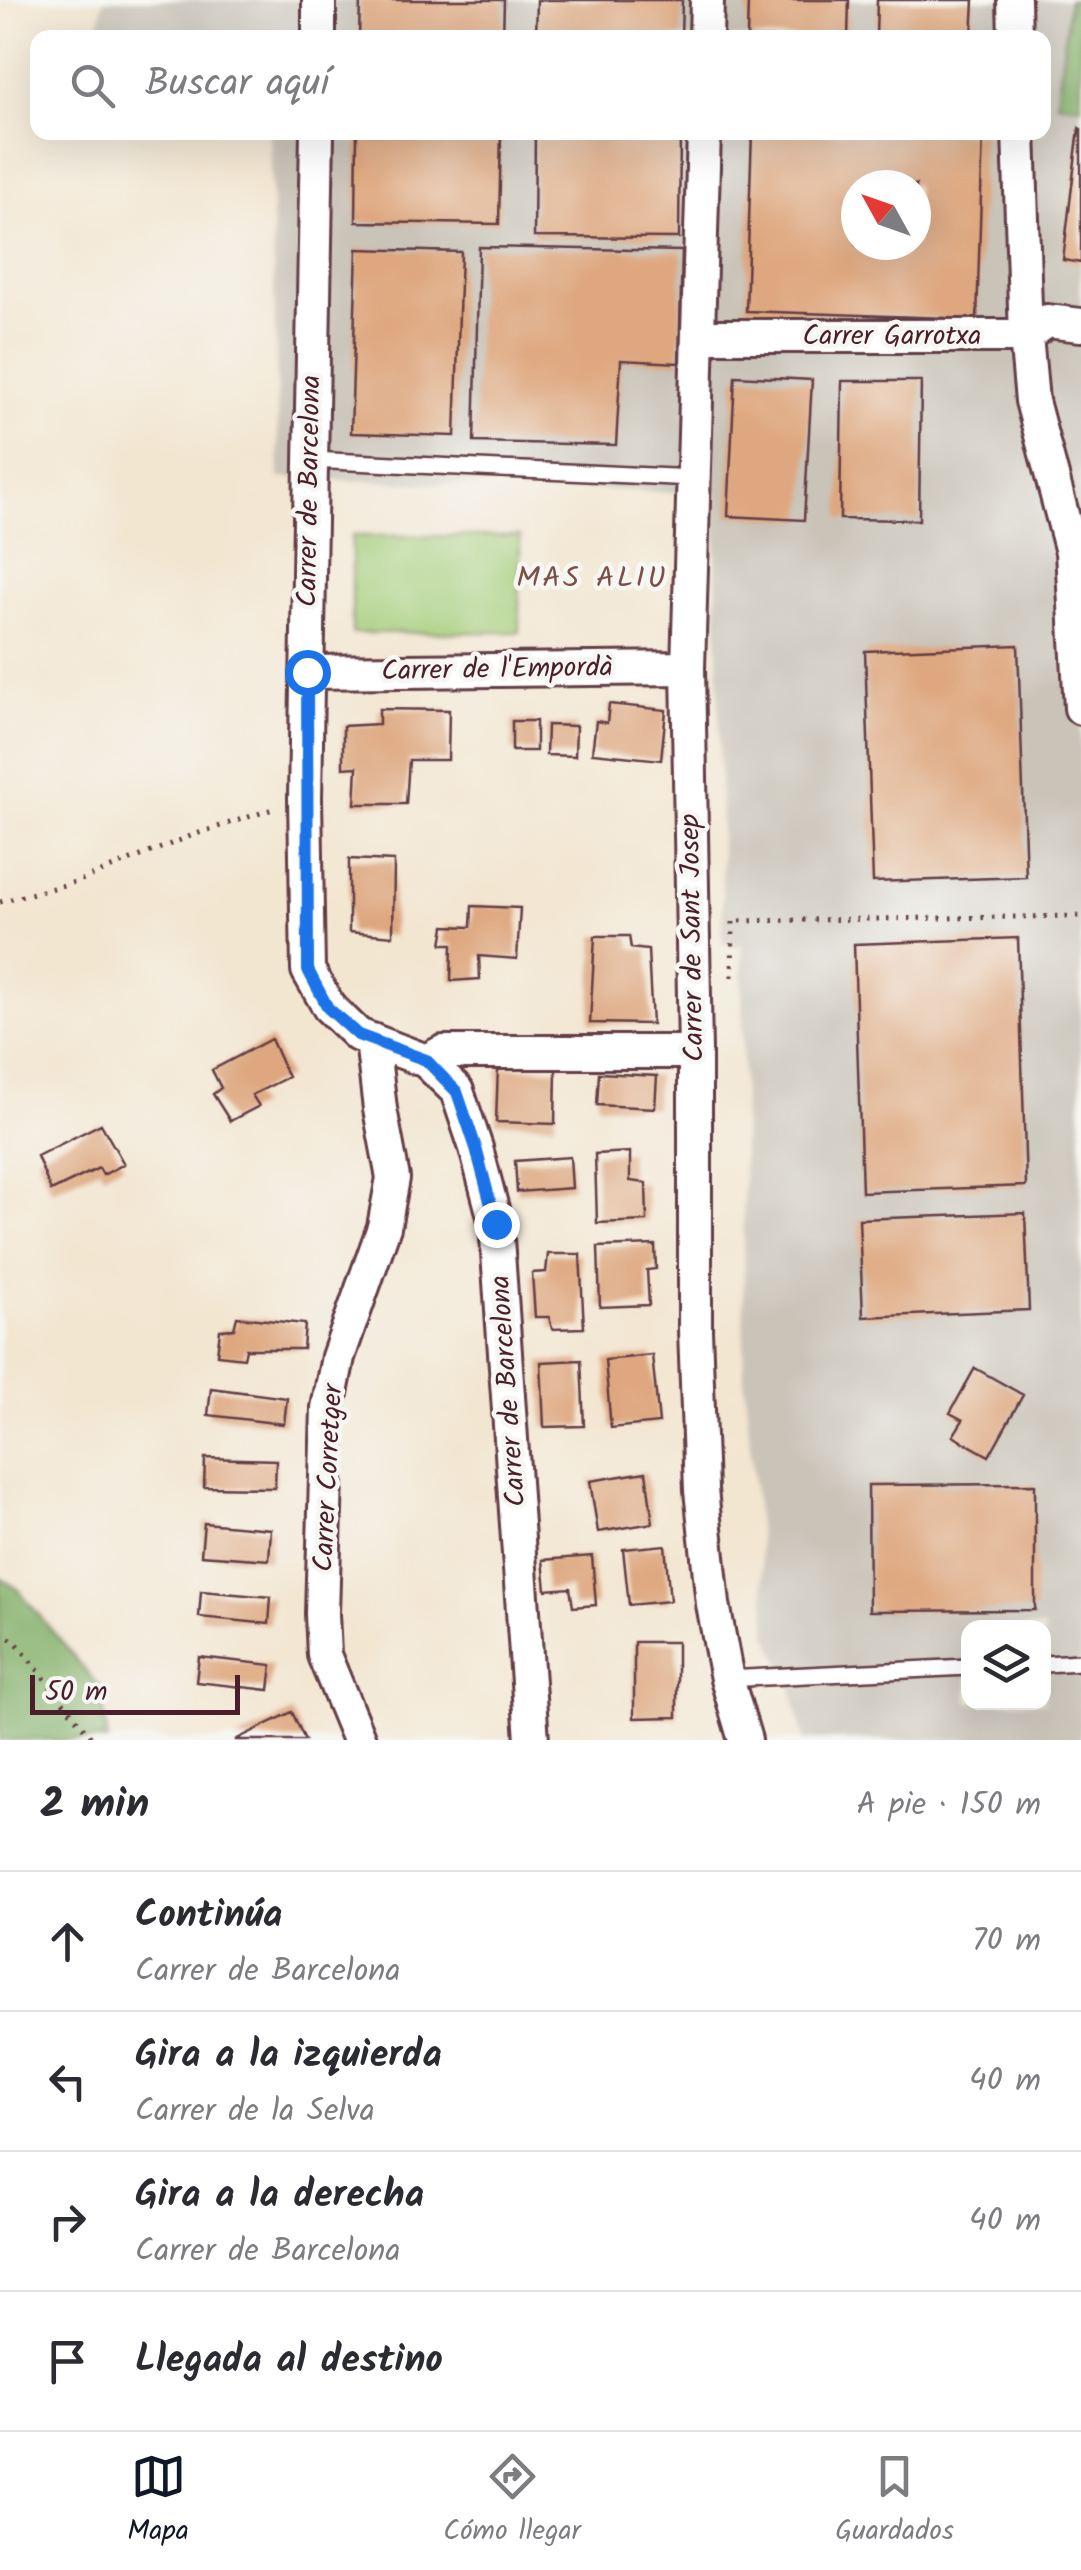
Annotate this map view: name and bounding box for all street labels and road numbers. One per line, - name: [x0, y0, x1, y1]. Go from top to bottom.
- street label: Carrer Garrotxa: [803, 314, 981, 359]
- street label: Carrer de Barcelona: [285, 375, 335, 607]
- street label: Carrer de l'Empordà: [381, 645, 613, 695]
- street label: Carrer de Sant Josep: [668, 814, 718, 1062]
- street label: Carrer de Barcelona: [478, 1274, 540, 1508]
- street label: Carrer Corretger: [302, 1381, 356, 1573]

